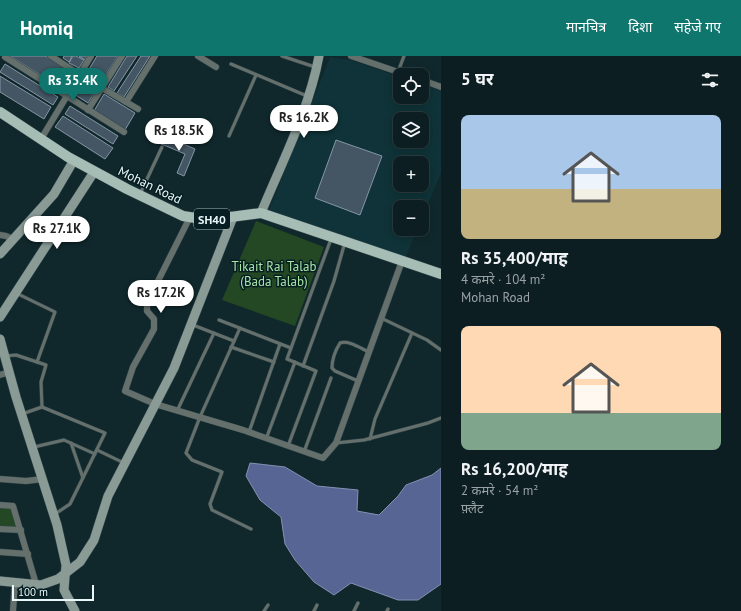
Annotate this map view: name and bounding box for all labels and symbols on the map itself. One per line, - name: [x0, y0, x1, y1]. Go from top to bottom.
- pin: Rs 35.4K: [32, 68, 114, 102]
- pin: Rs 16.2K: [263, 105, 345, 139]
- pin: Rs 18.5K: [138, 118, 220, 152]
- street label: Mohan Road: [115, 162, 185, 208]
- road number: SH40: [194, 209, 230, 229]
- pin: Rs 27.1K: [16, 216, 98, 250]
- park label: Tikait Rai Talab (Bada Talab): [232, 258, 316, 290]
- pin: Rs 17.2K: [120, 280, 202, 314]
- scale bar: [12, 583, 94, 602]

